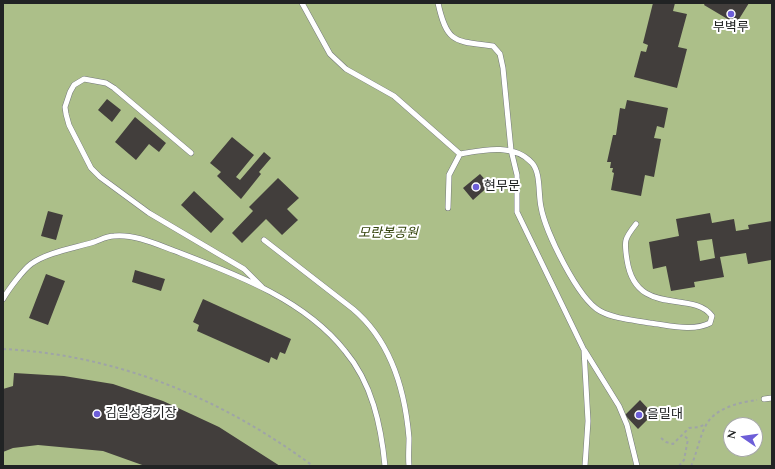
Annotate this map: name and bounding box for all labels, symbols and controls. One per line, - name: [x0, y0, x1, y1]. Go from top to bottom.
- marker: 부벽루: [726, 9, 736, 19]
- place label: 부벽루: [713, 20, 749, 36]
- place label: 현무문: [484, 179, 520, 195]
- marker: 현무문: [471, 182, 481, 192]
- park label: 모란봉공원: [358, 226, 418, 242]
- place label: 김일성경기장: [105, 406, 177, 422]
- place label: 을밀대: [647, 407, 683, 423]
- marker: 김일성경기장: [92, 409, 102, 419]
- marker: 을밀대: [634, 410, 644, 420]
- north arrow: [723, 417, 763, 457]
- text: N: [723, 428, 741, 441]

